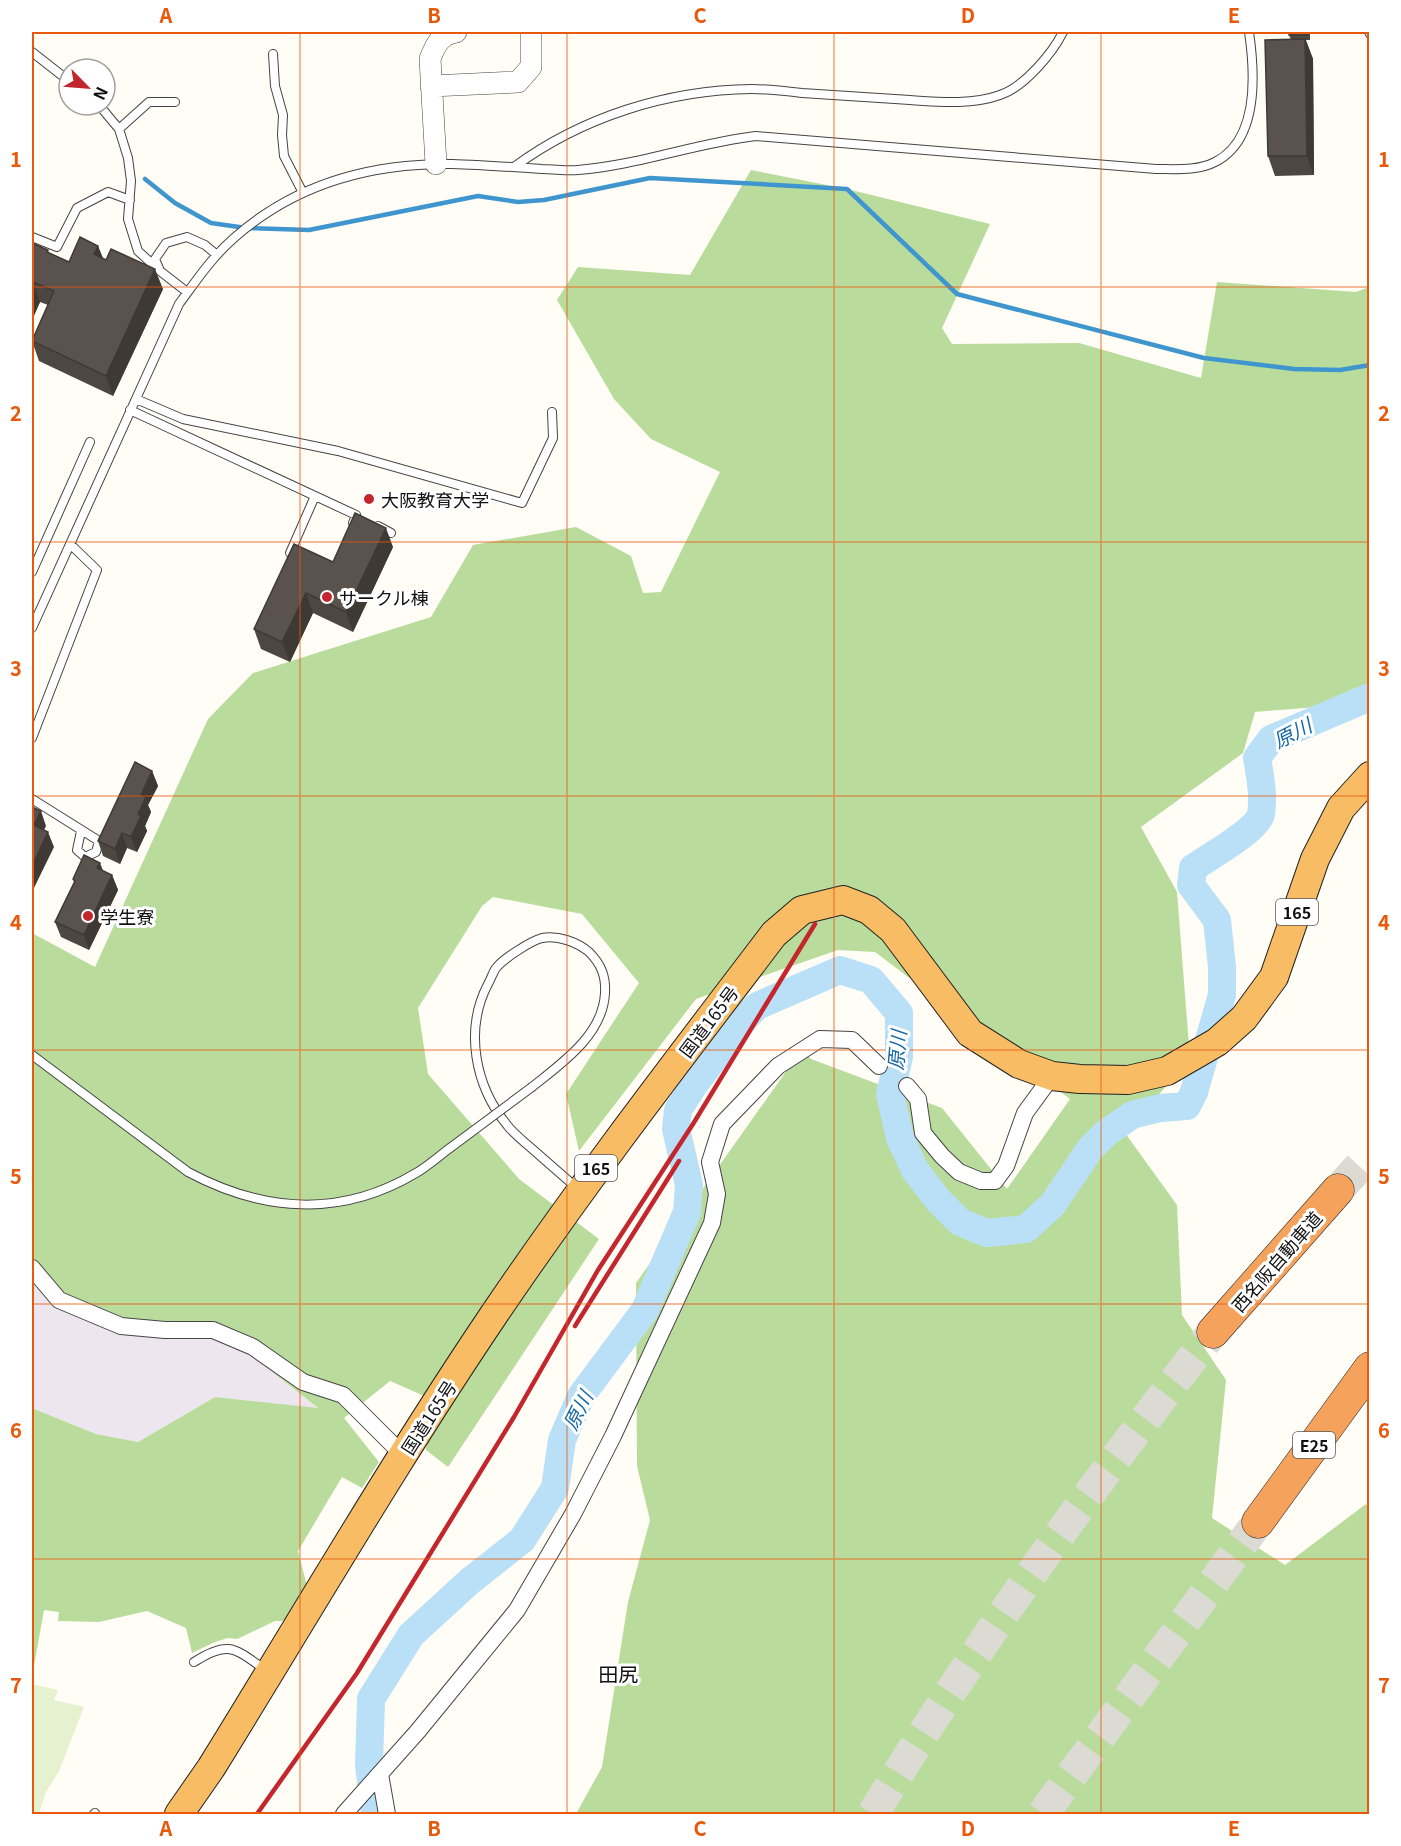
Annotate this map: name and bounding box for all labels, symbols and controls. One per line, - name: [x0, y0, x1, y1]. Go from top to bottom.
- text: A: [159, 0, 173, 29]
- text: B: [427, 0, 441, 29]
- text: C: [693, 0, 707, 29]
- text: D: [961, 0, 975, 29]
- text: E: [1228, 0, 1240, 29]
- north arrow: [57, 57, 117, 117]
- text: N: [88, 83, 115, 104]
- text: 1: [10, 144, 22, 173]
- text: 1: [1378, 144, 1390, 173]
- text: 2: [10, 398, 22, 427]
- text: 2: [1378, 398, 1390, 427]
- place label: 大阪教育大学: [381, 486, 489, 512]
- marker: 大阪教育大学: [362, 492, 376, 506]
- place label: サークル棟: [339, 584, 428, 610]
- marker: サークル棟: [320, 590, 334, 604]
- text: 3: [10, 653, 22, 682]
- text: 3: [1378, 653, 1390, 682]
- water label: 原川: [1268, 709, 1318, 754]
- road number: 165: [1276, 899, 1318, 925]
- place label: 学生寮: [100, 903, 154, 929]
- text: 4: [10, 907, 22, 936]
- text: 4: [1378, 907, 1390, 936]
- marker: 学生寮: [81, 909, 95, 923]
- street label: 国道165号: [672, 980, 744, 1062]
- water label: 原川: [880, 1027, 912, 1071]
- road number: 165: [575, 1155, 617, 1181]
- text: 5: [10, 1161, 22, 1190]
- text: 5: [1378, 1161, 1390, 1190]
- street label: 西名阪自動車道: [1225, 1205, 1327, 1317]
- street label: 国道165号: [394, 1375, 462, 1459]
- water label: 原川: [555, 1384, 600, 1434]
- text: 6: [10, 1415, 22, 1444]
- text: 6: [1378, 1415, 1390, 1444]
- road number: E25: [1293, 1432, 1335, 1458]
- district label: 田尻: [598, 1659, 638, 1688]
- text: 7: [10, 1670, 22, 1699]
- text: 7: [1378, 1670, 1390, 1699]
- text: A: [159, 1813, 173, 1842]
- text: B: [427, 1813, 441, 1842]
- text: C: [693, 1813, 707, 1842]
- text: D: [961, 1813, 975, 1842]
- text: E: [1228, 1813, 1240, 1842]

